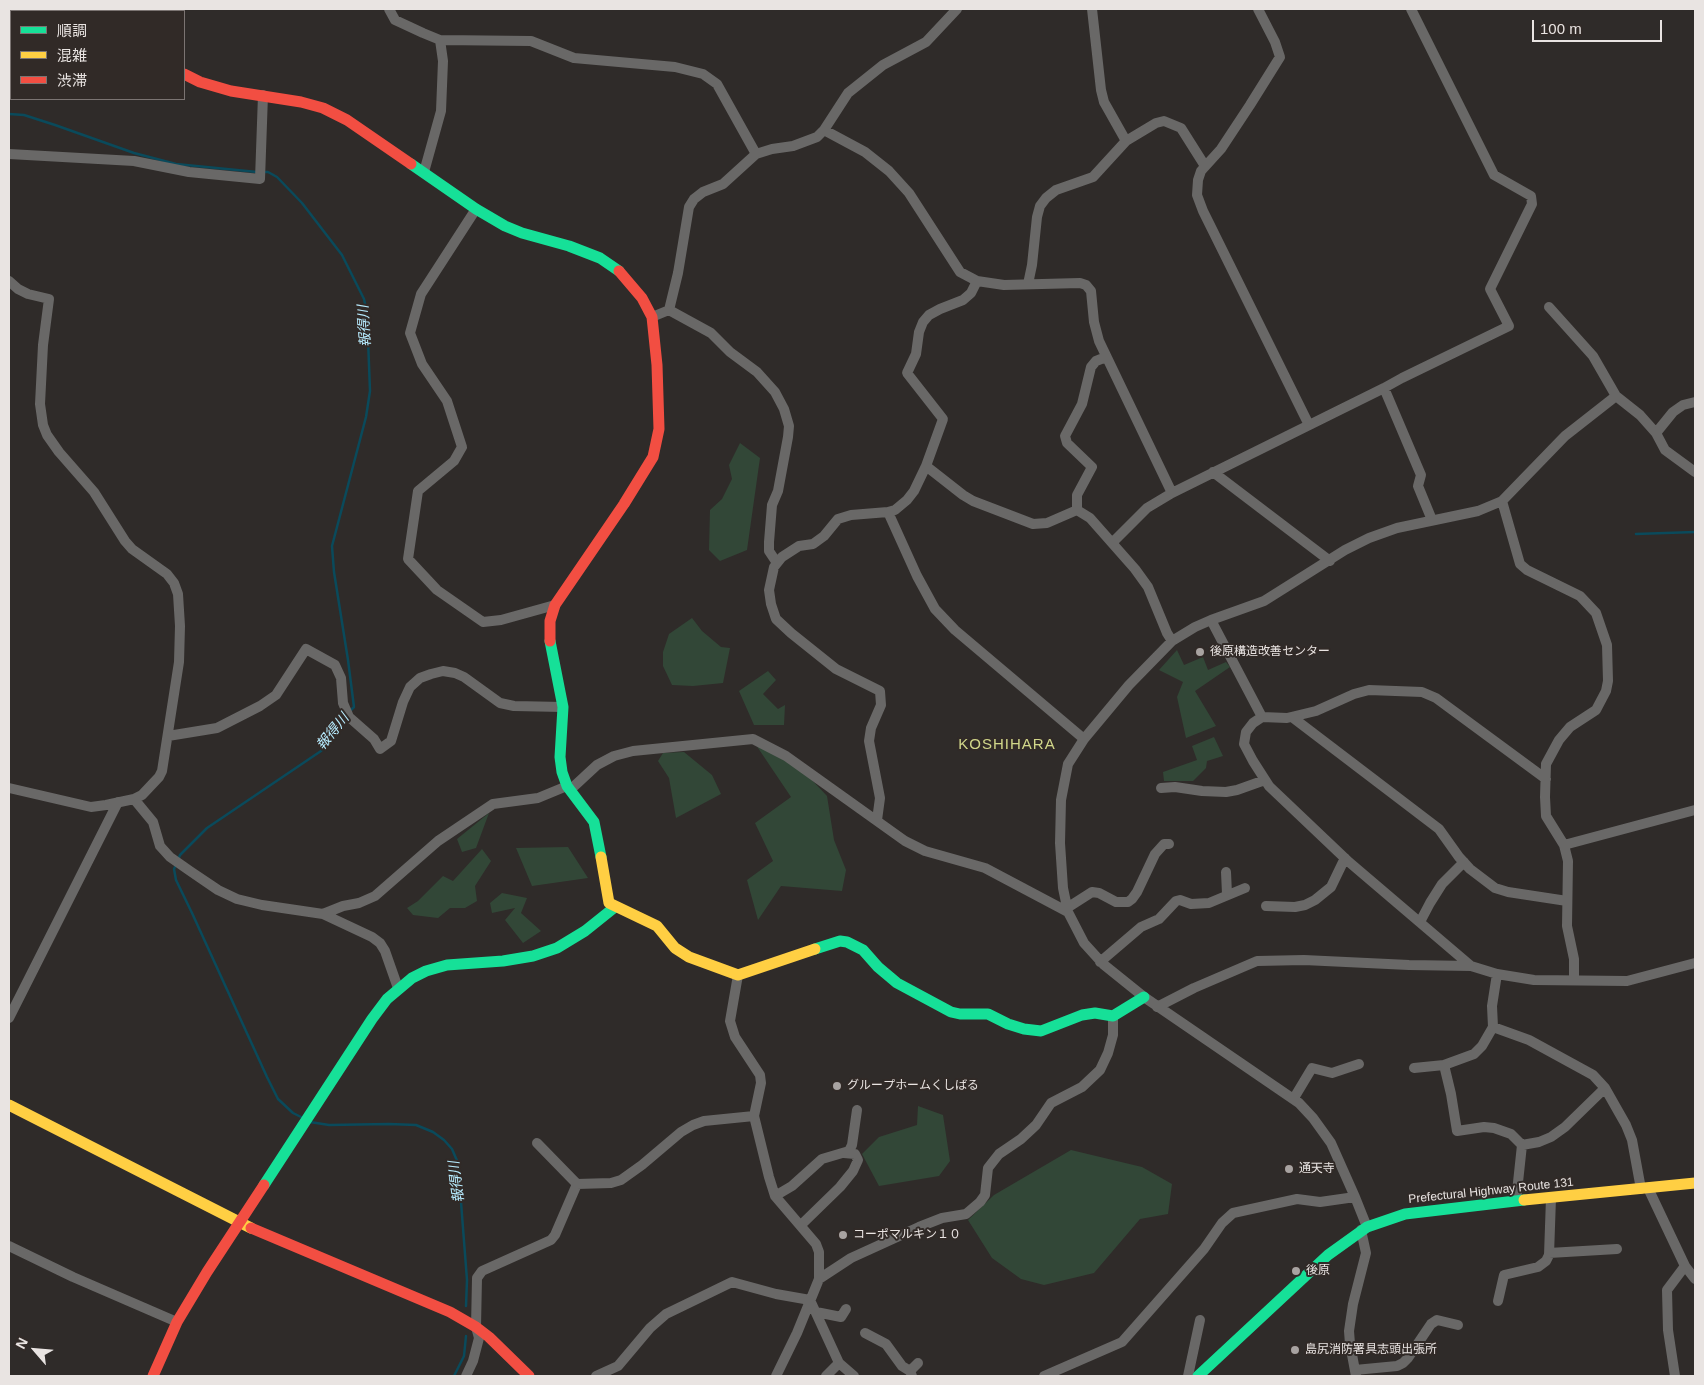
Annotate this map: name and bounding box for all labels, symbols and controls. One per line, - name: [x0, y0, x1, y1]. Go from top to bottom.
- legend: [10, 10, 185, 100]
- scale bar: [1534, 10, 1664, 42]
- text: 100 m: [1540, 20, 1582, 37]
- text: 順調: [57, 22, 87, 39]
- text: 混雑: [57, 47, 87, 64]
- text: 渋滞: [57, 72, 87, 89]
- water label: 報得川: [355, 304, 375, 348]
- place label: 後原構造改善センター: [1210, 645, 1330, 659]
- marker: 後原構造改善センター: [1194, 646, 1206, 658]
- water label: 報得川: [313, 710, 353, 754]
- district label: KOSHIHARA: [957, 736, 1057, 754]
- place label: グループホームくしばる: [847, 1079, 979, 1093]
- marker: グループホームくしばる: [831, 1080, 843, 1092]
- water label: 報得川: [446, 1160, 468, 1204]
- place label: 通天寺: [1299, 1162, 1335, 1176]
- marker: 通天寺: [1283, 1163, 1295, 1175]
- street label: Prefectural Highway Route 131: [1408, 1175, 1574, 1207]
- place label: コーポマルキン１０: [853, 1228, 961, 1242]
- marker: コーポマルキン１０: [837, 1229, 849, 1241]
- place label: 後原: [1306, 1264, 1330, 1278]
- marker: 後原: [1290, 1265, 1302, 1277]
- north arrow: [10, 1325, 60, 1375]
- text: N: [12, 1335, 31, 1351]
- place label: 島尻消防署具志頭出張所: [1305, 1343, 1437, 1357]
- marker: 島尻消防署具志頭出張所: [1289, 1344, 1301, 1356]

